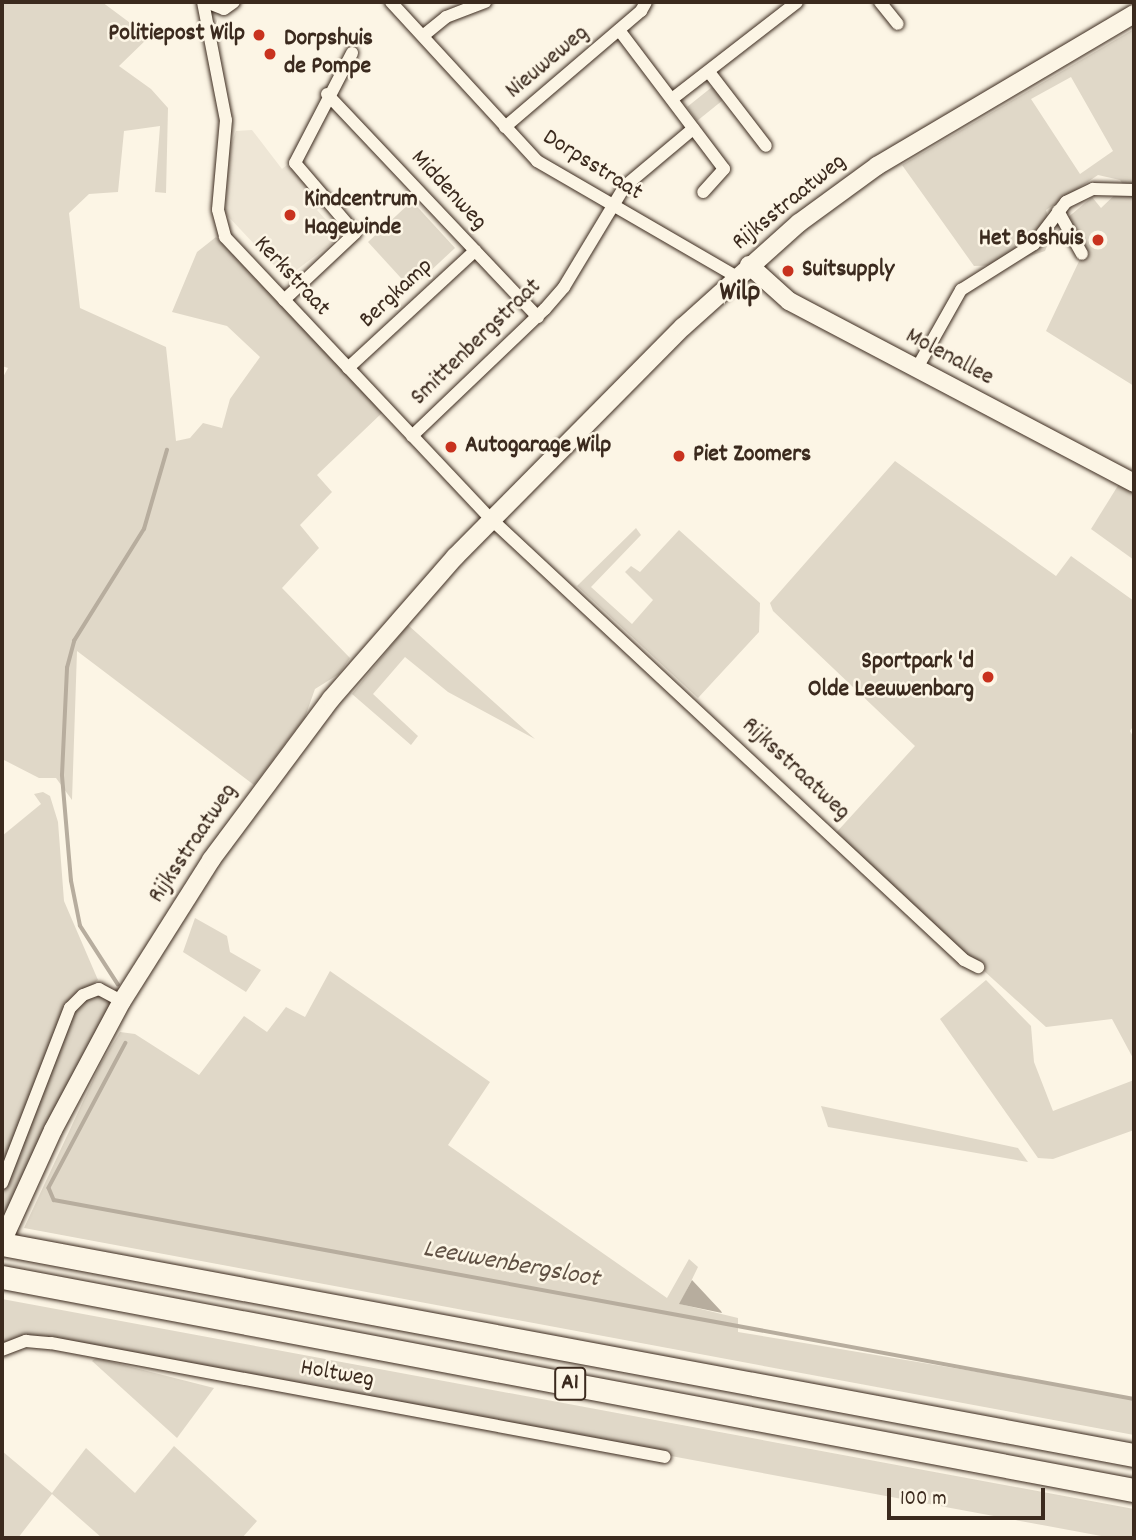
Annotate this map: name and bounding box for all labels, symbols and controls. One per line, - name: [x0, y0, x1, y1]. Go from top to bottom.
- street label: Nieuweweg: [501, 20, 595, 106]
- place label: Politiepost Wilp: [108, 21, 245, 49]
- place label: Dorpshuis de Pompe: [284, 26, 373, 82]
- marker: Politiepost Wilp: [251, 27, 267, 43]
- marker: Dorpshuis de Pompe: [262, 46, 278, 62]
- street label: Dorpsstraat: [537, 124, 647, 208]
- street label: Middenweg: [404, 145, 492, 237]
- street label: Rijksstraatweg: [727, 148, 853, 258]
- place label: Kindcentrum Hagewinde: [304, 187, 418, 243]
- marker: Kindcentrum Hagewinde: [282, 207, 298, 223]
- place label: Het Boshuis: [979, 226, 1084, 254]
- street label: Kerkstraat: [246, 231, 336, 323]
- marker: Het Boshuis: [1090, 232, 1106, 248]
- street label: Bergkamp: [354, 253, 440, 335]
- place label: Suitsupply: [802, 257, 894, 285]
- marker: Suitsupply: [780, 263, 796, 279]
- street label: Smittenbergstraat: [406, 273, 548, 413]
- district label: Wilp: [720, 277, 760, 311]
- street label: Molenallee: [900, 323, 998, 393]
- place label: Autogarage Wilp: [465, 433, 611, 461]
- marker: Autogarage Wilp: [443, 439, 459, 455]
- place label: Piet Zoomers: [693, 442, 811, 470]
- marker: Piet Zoomers: [671, 448, 687, 464]
- place label: Sportpark 'd Olde Leeuwenbarg: [808, 649, 974, 705]
- marker: Sportpark 'd Olde Leeuwenbarg: [980, 669, 996, 685]
- street label: Rijksstraatweg: [735, 712, 855, 828]
- street label: Rijksstraatweg: [143, 779, 245, 909]
- water label: Leeuwenbergsloot: [420, 1234, 602, 1296]
- street label: Holtweg: [298, 1354, 376, 1396]
- road number: A1: [552, 1364, 588, 1404]
- scale bar: [891, 1474, 1048, 1518]
- text: 100 m: [900, 1485, 947, 1515]

